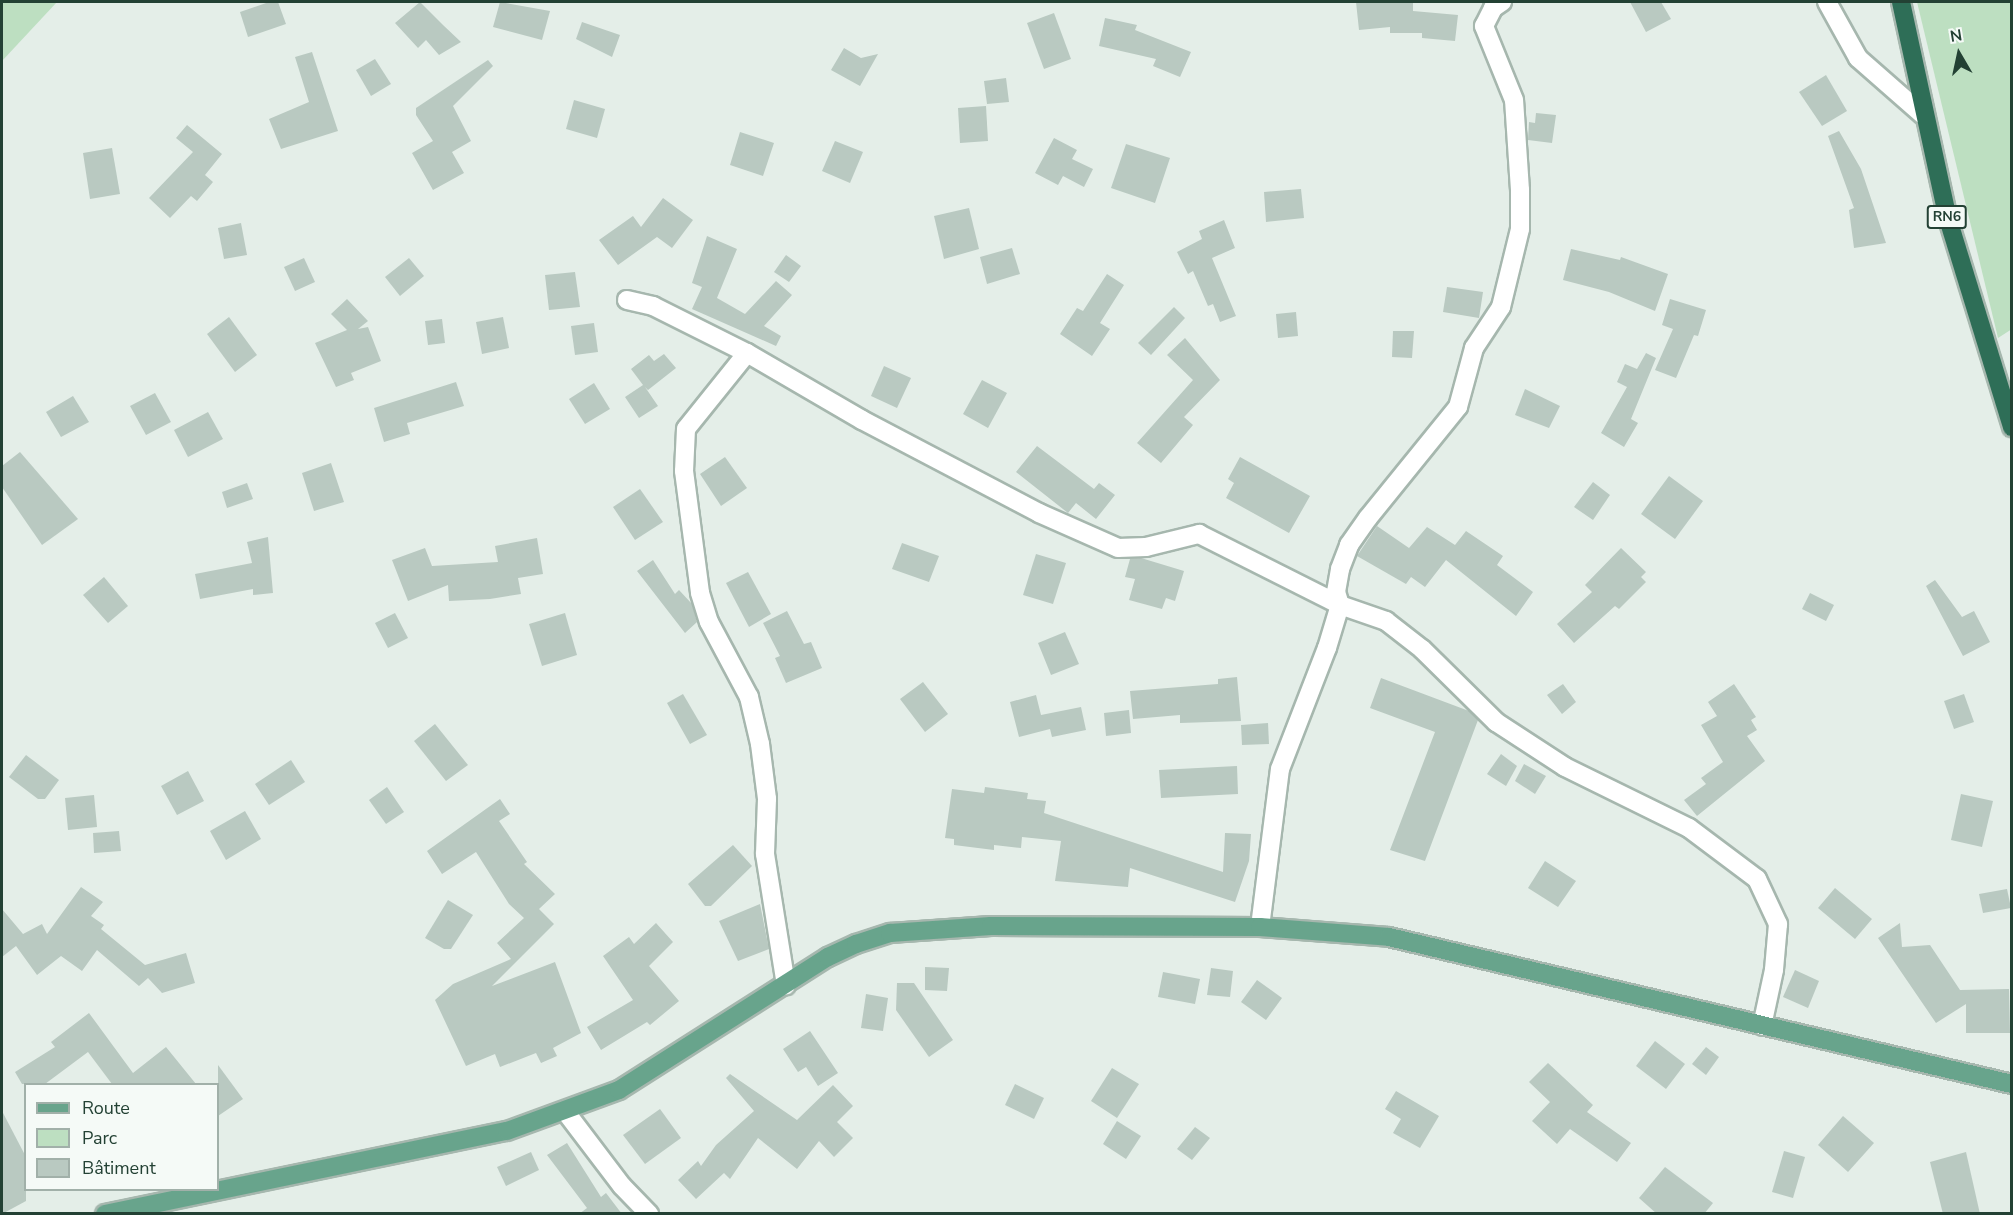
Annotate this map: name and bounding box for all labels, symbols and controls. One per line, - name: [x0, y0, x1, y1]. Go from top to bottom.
- north arrow: [1929, 24, 1989, 84]
- text: N: [1949, 24, 1964, 48]
- road number: RN6: [1926, 206, 1968, 228]
- legend: [24, 1083, 219, 1191]
- text: Route: [82, 1096, 130, 1120]
- text: Parc: [82, 1126, 117, 1150]
- text: Bâtiment: [82, 1156, 156, 1180]

